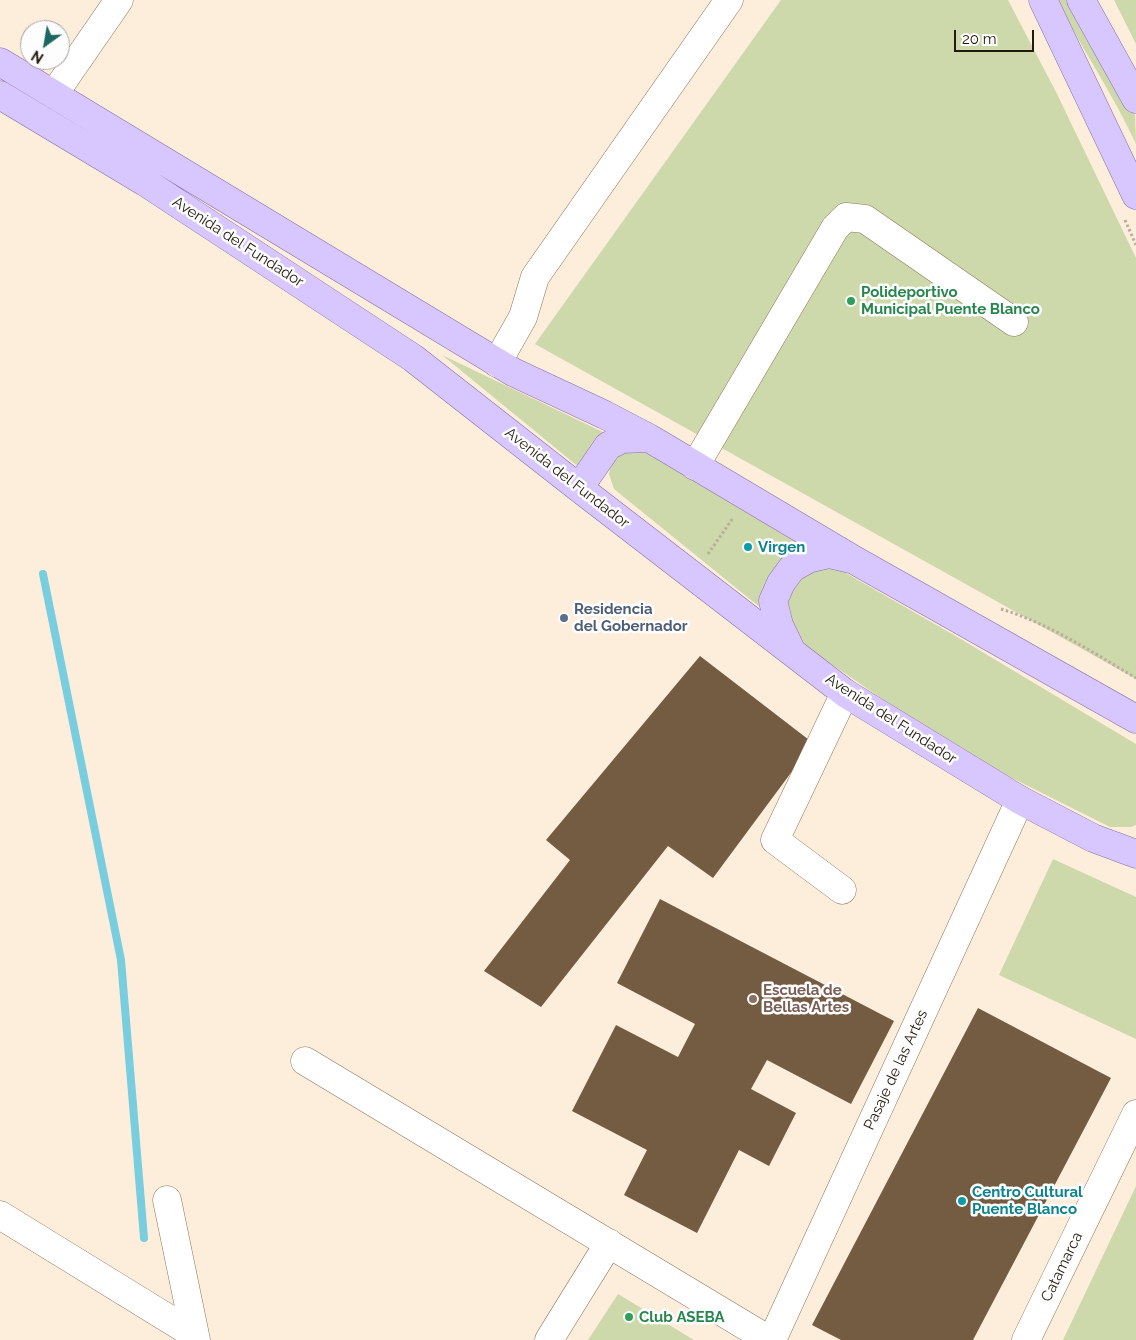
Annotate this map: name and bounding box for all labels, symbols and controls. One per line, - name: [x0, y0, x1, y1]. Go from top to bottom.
- north arrow: [20, 20, 70, 70]
- scale bar: [956, 20, 1036, 52]
- text: 20 m: [962, 30, 997, 48]
- text: N: [29, 47, 46, 66]
- street label: Avenida del Fundador: [169, 193, 307, 291]
- place label: Polideportivo Municipal Puente Blanco: [861, 283, 1040, 318]
- marker: Polideportivo Municipal Puente Blanco: [845, 295, 857, 307]
- street label: Avenida del Fundador: [501, 424, 633, 532]
- place label: Virgen: [758, 538, 805, 556]
- marker: Virgen: [742, 541, 754, 553]
- place label: Residencia del Gobernador: [574, 600, 688, 635]
- marker: Residencia del Gobernador: [558, 612, 570, 624]
- street label: Avenida del Fundador: [822, 670, 960, 768]
- place label: Escuela de Bellas Artes: [763, 981, 849, 1016]
- marker: Escuela de Bellas Artes: [747, 993, 759, 1005]
- street label: Pasaje de las Artes: [860, 1007, 932, 1133]
- place label: Centro Cultural Puente Blanco: [972, 1183, 1083, 1218]
- marker: Centro Cultural Puente Blanco: [956, 1195, 968, 1207]
- street label: Catamarca: [1037, 1229, 1087, 1305]
- place label: Club ASEBA: [639, 1308, 725, 1326]
- marker: Club ASEBA: [623, 1311, 635, 1323]

